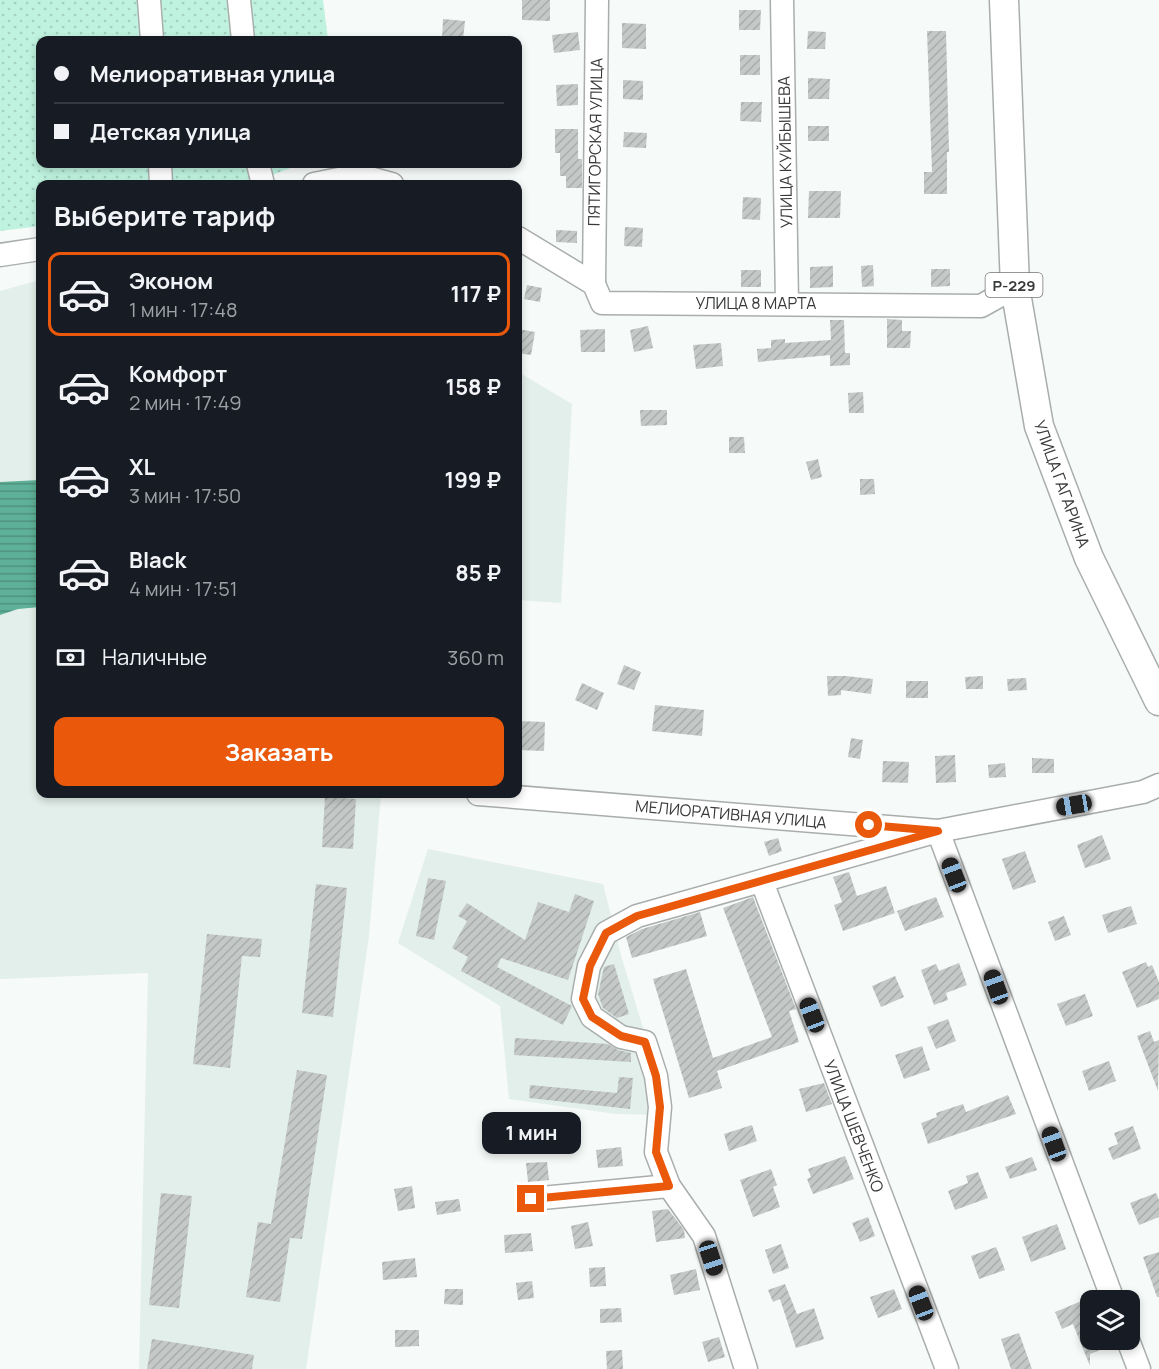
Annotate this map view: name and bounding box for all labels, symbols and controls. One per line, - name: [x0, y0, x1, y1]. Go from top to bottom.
- street label: ПЯТИГОРСКАЯ УЛИЦА: [583, 58, 607, 226]
- text: Мелиоративная улица: [90, 59, 335, 89]
- street label: УЛИЦА КУЙБЫШЕВА: [773, 76, 797, 228]
- text: Детская улица: [90, 117, 251, 147]
- text: Выберите тариф: [54, 197, 275, 234]
- text: Эконом: [129, 266, 213, 296]
- icon: car: [57, 267, 111, 321]
- road number: Р-229: [986, 273, 1042, 297]
- text: 117 ₽: [451, 279, 501, 309]
- street label: УЛИЦА 8 МАРТА: [696, 292, 816, 314]
- text: 1 мин · 17:48: [129, 296, 238, 323]
- text: Комфорт: [129, 359, 227, 389]
- icon: car: [57, 360, 111, 414]
- text: 158 ₽: [446, 372, 501, 402]
- text: 2 мин · 17:49: [129, 389, 242, 416]
- street label: УЛИЦА ГАГАРИНА: [1029, 417, 1095, 551]
- text: XL: [129, 452, 155, 482]
- icon: car: [57, 453, 111, 507]
- text: 199 ₽: [445, 465, 501, 495]
- text: 3 мин · 17:50: [129, 482, 241, 509]
- text: Black: [129, 545, 186, 575]
- icon: car: [57, 546, 111, 600]
- text: 85 ₽: [455, 558, 501, 588]
- text: 4 мин · 17:51: [129, 575, 238, 602]
- icon: cash: [54, 641, 87, 674]
- text: Наличные: [102, 642, 207, 672]
- text: 360 m: [447, 644, 504, 671]
- button: Заказать: [54, 717, 504, 786]
- car: [1055, 793, 1093, 817]
- street label: МЕЛИОРАТИВНАЯ УЛИЦА: [634, 795, 828, 833]
- route start: [855, 811, 882, 838]
- car: [939, 855, 969, 895]
- car: [981, 967, 1011, 1007]
- car: [797, 995, 827, 1035]
- street label: УЛИЦА ШЕВЧЕНКО: [819, 1057, 890, 1196]
- callout: 1 мин: [482, 1112, 580, 1154]
- text: 1 мин: [506, 1119, 557, 1146]
- car: [1039, 1124, 1069, 1164]
- route end: [517, 1185, 544, 1212]
- car: [697, 1238, 725, 1278]
- car: [906, 1283, 936, 1323]
- map controls: [1080, 1290, 1140, 1350]
- button: layers: [1080, 1290, 1140, 1350]

